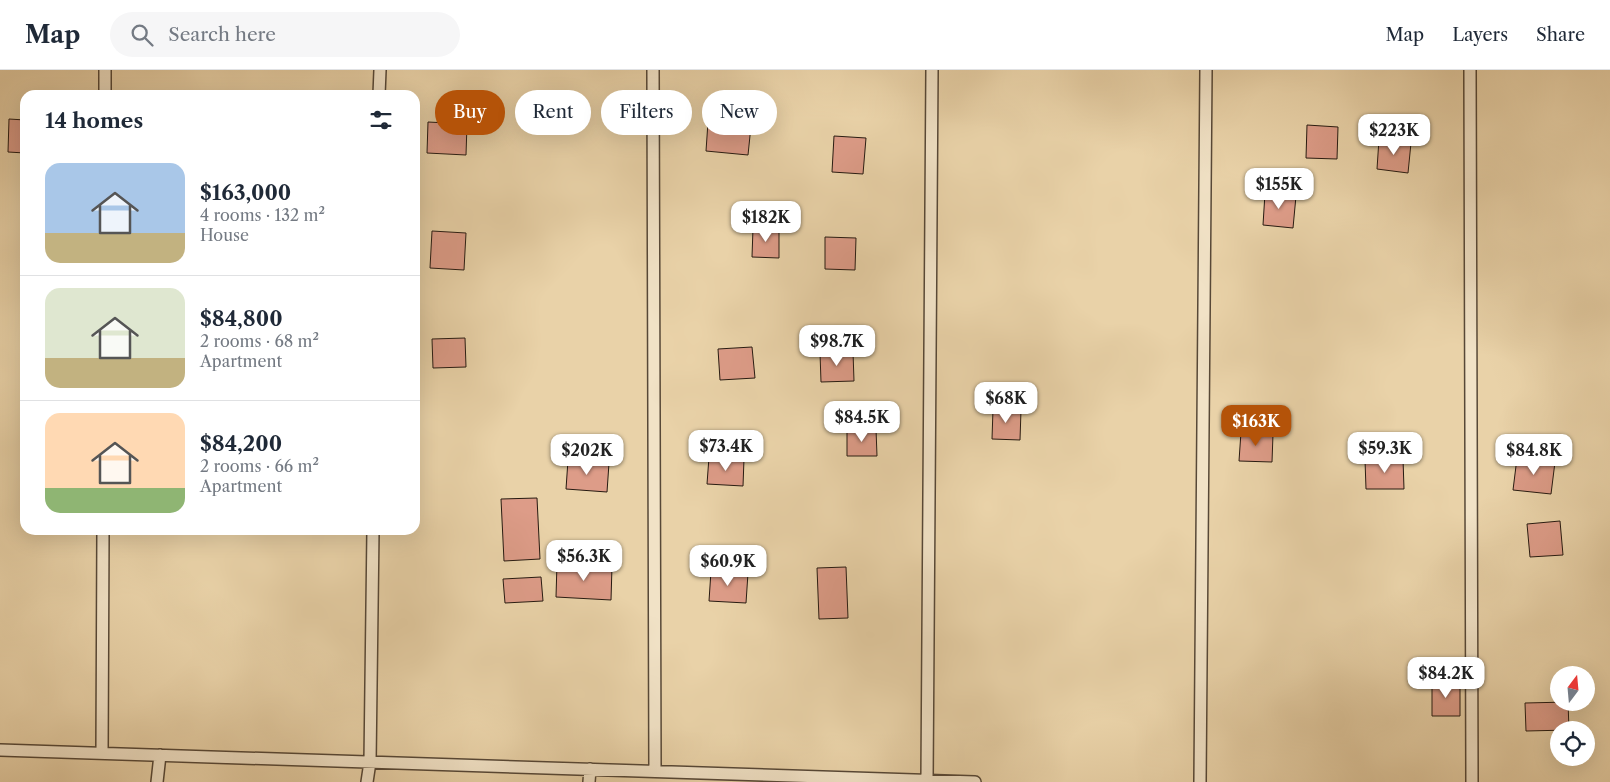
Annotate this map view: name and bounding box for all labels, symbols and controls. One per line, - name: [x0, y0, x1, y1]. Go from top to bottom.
- search box: [110, 12, 460, 57]
- text: Map: [25, 20, 80, 49]
- icon: search: [128, 21, 156, 49]
- text: Search here: [168, 23, 276, 46]
- text: Map: [1386, 24, 1424, 46]
- text: Layers: [1452, 24, 1508, 46]
- text: Share: [1536, 24, 1585, 46]
- chip: Buy: [435, 90, 505, 135]
- chip: Rent: [515, 90, 591, 135]
- chip: Filters: [601, 90, 692, 135]
- chip: New: [702, 90, 777, 135]
- icon: filters: [367, 106, 395, 134]
- text: 14 homes: [45, 108, 143, 133]
- pin: $223K: [1359, 114, 1429, 156]
- text: $223K: [1369, 120, 1419, 140]
- pin: $155K: [1244, 168, 1314, 210]
- text: $155K: [1256, 174, 1302, 194]
- text: $163,000: [200, 180, 291, 205]
- icon: home: [85, 183, 145, 243]
- pin: $182K: [731, 200, 801, 243]
- text: 4 rooms · 132 m²: [200, 205, 325, 225]
- text: $182K: [742, 207, 790, 227]
- text: House: [200, 225, 249, 245]
- text: $84,800: [200, 306, 283, 331]
- icon: home: [85, 308, 145, 368]
- pin: $98.7K: [796, 324, 878, 367]
- text: 2 rooms · 68 m²: [200, 331, 319, 351]
- text: $98.7K: [810, 331, 864, 351]
- text: Apartment: [200, 351, 282, 371]
- pin: $68K: [976, 382, 1036, 424]
- text: $68K: [985, 388, 1027, 408]
- pin: $84.5K: [821, 400, 903, 443]
- pin: $163K: [1221, 404, 1291, 447]
- text: $84.5K: [835, 407, 889, 427]
- text: $163K: [1232, 411, 1280, 431]
- pin: $73.4K: [685, 430, 767, 472]
- text: $84,200: [200, 431, 282, 456]
- pin: $59.3K: [1344, 432, 1426, 474]
- icon: home: [85, 433, 145, 493]
- pin: $202K: [552, 434, 622, 476]
- pin: $84.8K: [1493, 434, 1575, 476]
- text: $73.4K: [699, 436, 753, 456]
- text: $59.3K: [1359, 438, 1411, 458]
- text: $202K: [562, 440, 612, 460]
- text: $84.8K: [1506, 440, 1562, 460]
- text: 2 rooms · 66 m²: [200, 456, 319, 476]
- text: Apartment: [200, 476, 282, 496]
- pin: $56.3K: [543, 540, 625, 582]
- pin: $60.9K: [687, 544, 769, 587]
- text: $56.3K: [557, 546, 611, 566]
- text: $60.9K: [701, 551, 755, 571]
- pin: $84.2K: [1405, 656, 1487, 699]
- text: $84.2K: [1419, 663, 1473, 683]
- north arrow: [1550, 666, 1595, 711]
- map controls: [1550, 666, 1595, 766]
- button: locate: [1550, 721, 1595, 766]

